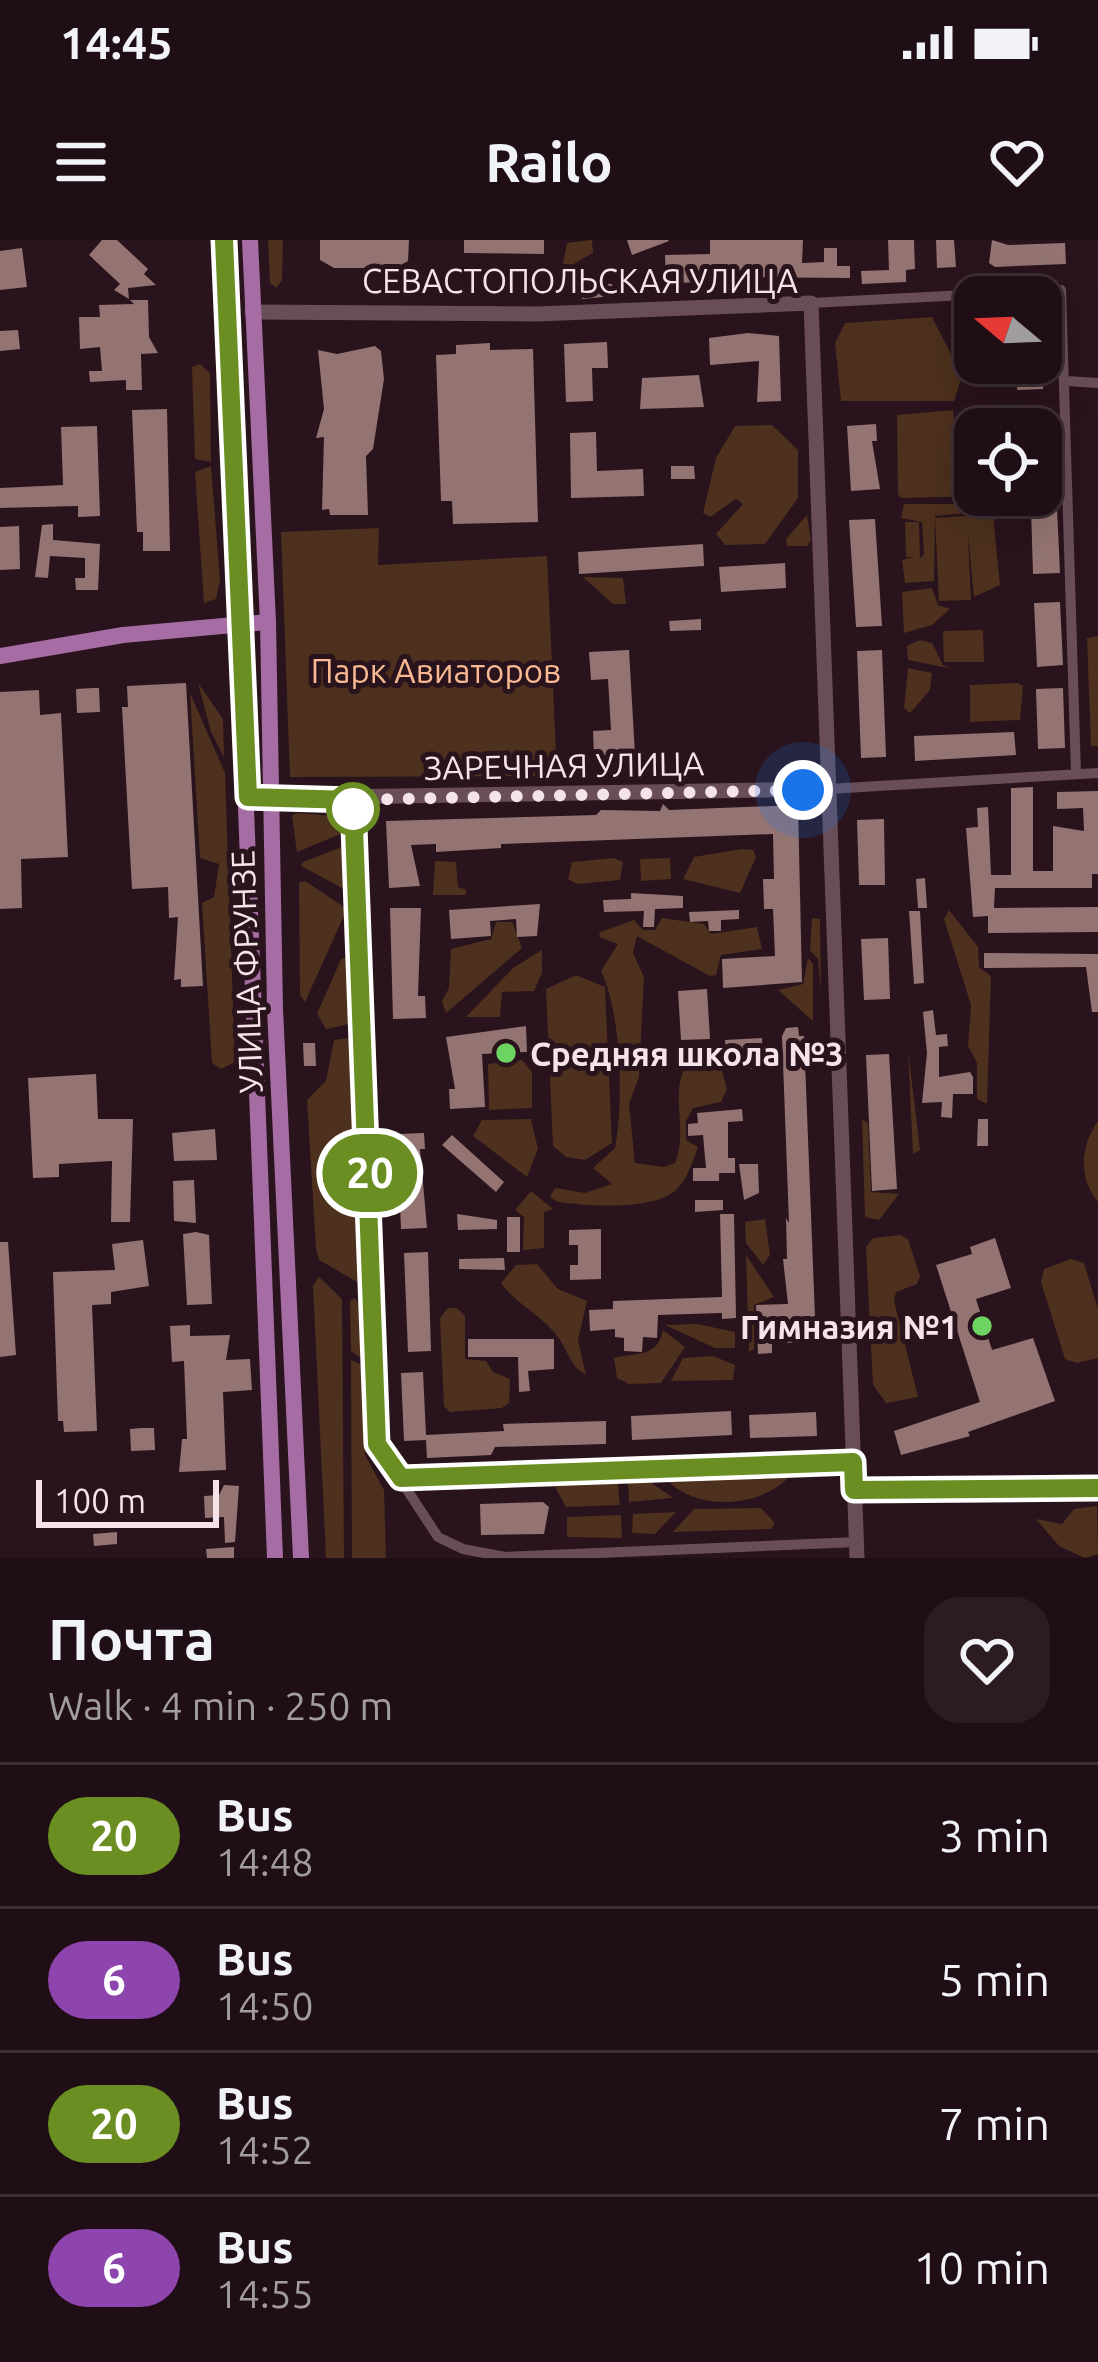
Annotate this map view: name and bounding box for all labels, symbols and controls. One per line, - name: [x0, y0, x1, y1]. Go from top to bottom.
- text: 14:45: [60, 17, 173, 68]
- icon: menu: [48, 129, 114, 195]
- icon: heart: [984, 129, 1050, 195]
- text: Railo: [485, 132, 613, 192]
- street label: СЕВАСТОПОЛЬСКАЯ УЛИЦА: [362, 262, 798, 299]
- north arrow: [954, 276, 1062, 384]
- map controls: [954, 276, 1062, 516]
- button: locate: [954, 408, 1062, 516]
- park label: Парк Авиаторов: [311, 652, 561, 689]
- street label: ЗАРЕЧНАЯ УЛИЦА: [424, 744, 705, 786]
- your location: [773, 760, 833, 820]
- unlabelled marker: [328, 784, 378, 834]
- street label: УЛИЦА ФРУНЗЕ: [223, 850, 269, 1094]
- place label: Средняя школа №3: [530, 1035, 844, 1072]
- marker: Средняя школа №3: [493, 1040, 519, 1066]
- line badge: 20: [316, 1134, 424, 1212]
- text: 20: [346, 1149, 394, 1196]
- place label: Гимназия №1: [740, 1308, 958, 1345]
- marker: Гимназия №1: [969, 1313, 995, 1339]
- scale bar: [36, 1474, 219, 1527]
- text: 100 m: [54, 1482, 146, 1519]
- button: heart: [924, 1597, 1050, 1723]
- text: Почта: [48, 1607, 215, 1671]
- text: Walk · 4 min · 250 m: [48, 1684, 393, 1727]
- text: Bus: [216, 1789, 293, 1840]
- text: 3 min: [939, 1810, 1050, 1861]
- text: 20: [90, 1812, 138, 1859]
- text: 14:48: [216, 1840, 314, 1883]
- text: Bus: [216, 1933, 293, 1984]
- text: 5 min: [939, 1954, 1050, 2005]
- text: 6: [102, 1956, 126, 2003]
- text: 14:50: [216, 1984, 314, 2027]
- text: Bus: [216, 2077, 293, 2128]
- text: 7 min: [939, 2098, 1050, 2149]
- text: 20: [90, 2100, 138, 2147]
- text: 14:52: [216, 2128, 314, 2171]
- text: Bus: [216, 2221, 293, 2272]
- text: 10 min: [913, 2242, 1050, 2293]
- text: 6: [102, 2244, 126, 2291]
- text: 14:55: [216, 2272, 314, 2315]

